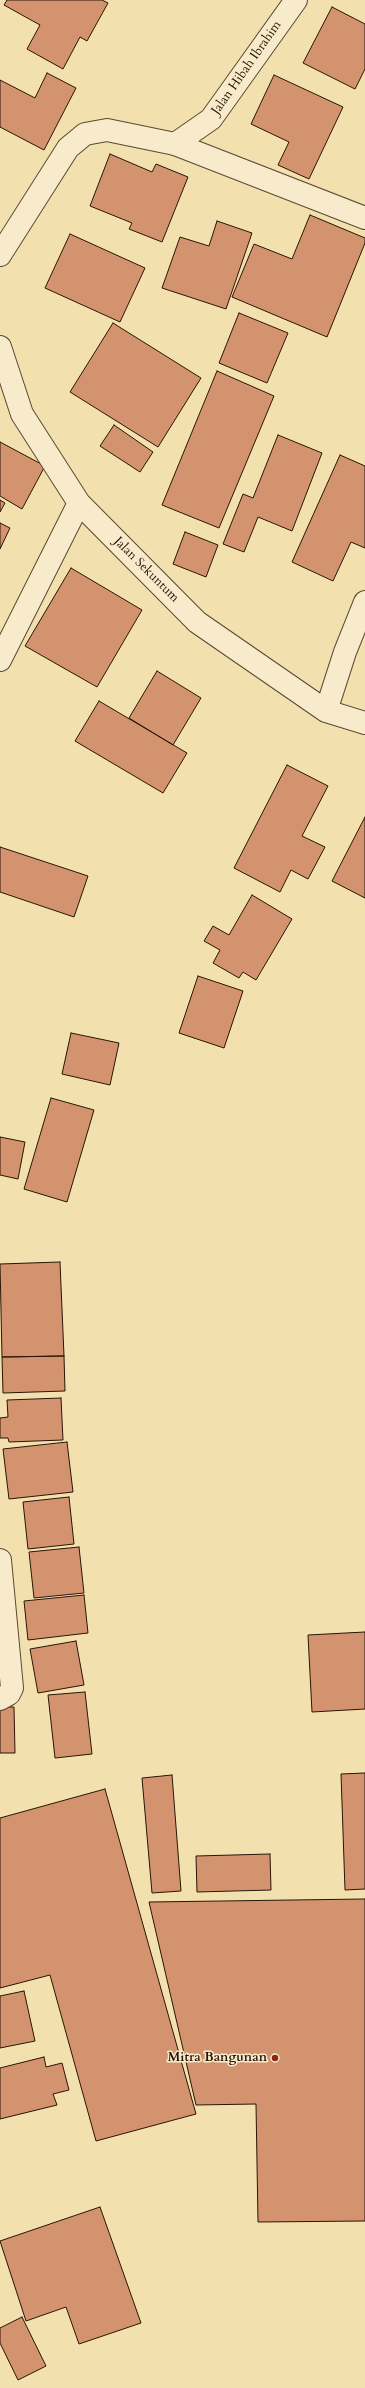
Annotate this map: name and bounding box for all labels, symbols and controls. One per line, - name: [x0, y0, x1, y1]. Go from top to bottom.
- street label: Jalan Hibah Ibrahim: [209, 18, 285, 118]
- street label: Jalan Sekuntum: [110, 534, 182, 606]
- place label: Mitra Bangunan: [168, 2050, 267, 2066]
- marker: Mitra Bangunan: [270, 2053, 280, 2063]

